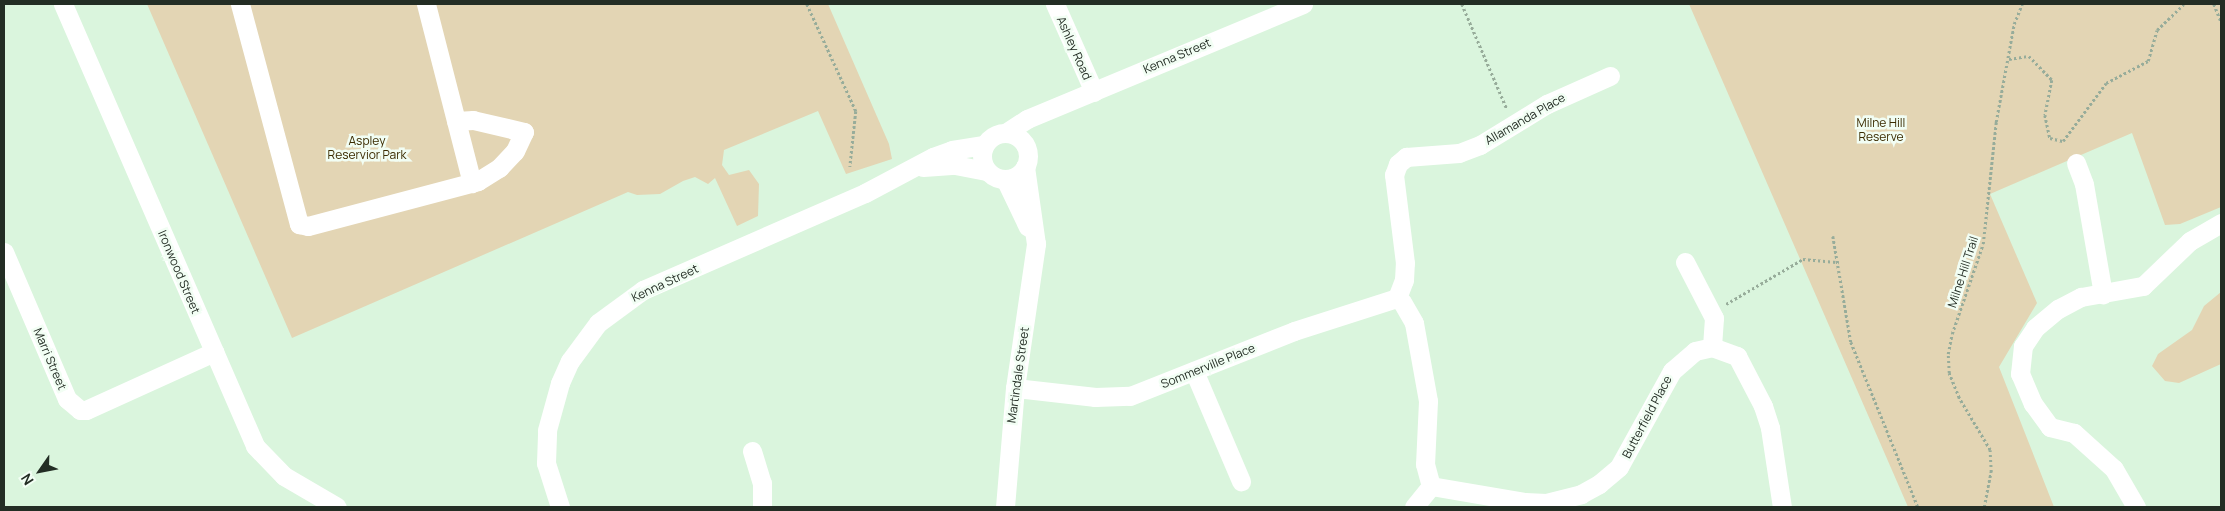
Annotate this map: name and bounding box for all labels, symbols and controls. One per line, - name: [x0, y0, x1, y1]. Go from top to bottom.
- street label: Ashley Road: [1054, 14, 1094, 82]
- street label: Kenna Street: [1141, 35, 1213, 77]
- street label: Allamanda Place: [1482, 90, 1568, 148]
- park label: Milne Hill Reserve: [1857, 116, 1905, 144]
- park label: Aspley Reservior Park: [328, 134, 406, 162]
- street label: Ironwood Street: [155, 228, 203, 316]
- street label: Milne Hill Trail: [1945, 235, 1981, 309]
- street label: Kenna Street: [629, 261, 701, 305]
- street label: Marri Street: [31, 326, 69, 392]
- street label: Martindale Street: [1004, 326, 1032, 424]
- street label: Sommerville Place: [1159, 341, 1257, 391]
- street label: Butterfield Place: [1619, 373, 1675, 461]
- north arrow: [15, 446, 65, 496]
- text: N: [16, 470, 38, 489]

